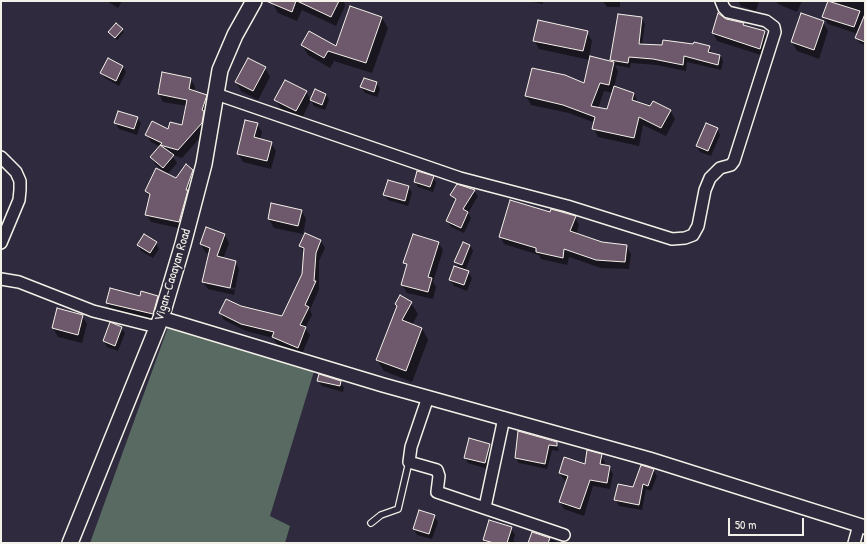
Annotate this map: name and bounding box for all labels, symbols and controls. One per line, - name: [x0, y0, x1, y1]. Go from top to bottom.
- street label: Vigan-Caoayan Road: [152, 227, 194, 323]
- scale bar: [730, 510, 806, 536]
- text: 50 m: [735, 516, 756, 533]

